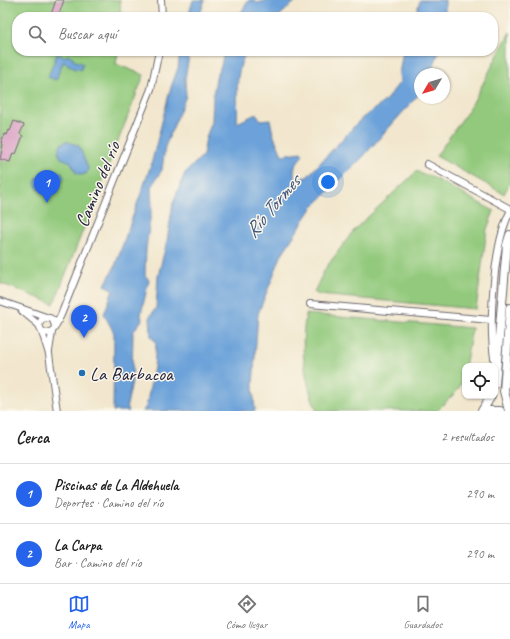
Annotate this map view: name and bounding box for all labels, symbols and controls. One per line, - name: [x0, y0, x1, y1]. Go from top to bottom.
- search box: [12, 12, 498, 56]
- icon: search: [26, 23, 48, 45]
- text: Buscar aquí: [58, 25, 117, 44]
- north arrow: [414, 68, 450, 104]
- street label: Camino del río: [70, 137, 126, 231]
- water label: Río Tormes: [239, 168, 308, 243]
- pin: 1: [34, 170, 60, 203]
- your location: [318, 172, 338, 192]
- pin: 2: [71, 305, 97, 338]
- place label: La Barbacoa: [90, 362, 174, 386]
- map controls: [462, 363, 498, 399]
- button: locate: [462, 363, 498, 399]
- marker: La Barbacoa: [77, 368, 87, 378]
- text: Cerca: [16, 427, 49, 448]
- text: 2 resultados: [441, 429, 494, 445]
- text: Piscinas de La Aldehuela: [54, 476, 178, 495]
- text: 1: [26, 486, 32, 502]
- text: 290 m: [466, 486, 494, 502]
- text: Deportes · Camino del río: [54, 495, 163, 511]
- text: La Carpa: [54, 536, 102, 555]
- text: 2: [26, 546, 32, 562]
- text: 290 m: [466, 546, 494, 562]
- text: Bar · Camino del río: [54, 555, 141, 571]
- tab: Mapa: [68, 593, 90, 631]
- tab: Cómo llegar: [226, 593, 268, 631]
- tab: Guardados: [403, 593, 442, 631]

